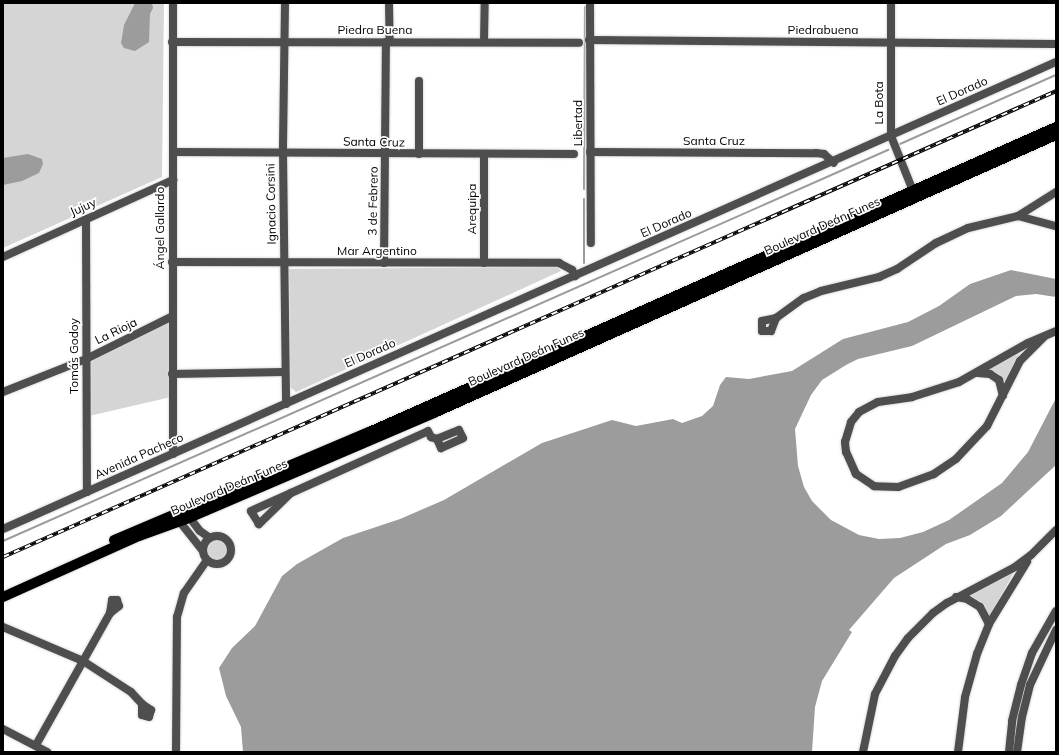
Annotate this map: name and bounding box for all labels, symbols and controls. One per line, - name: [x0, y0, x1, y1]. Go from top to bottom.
- street label: Piedra Buena: [338, 23, 412, 37]
- street label: Piedrabuena: [788, 23, 858, 37]
- street label: El Dorado: [934, 73, 990, 109]
- street label: La Bota: [872, 81, 886, 125]
- street label: Libertad: [571, 100, 585, 146]
- street label: Santa Cruz: [343, 134, 405, 150]
- street label: Santa Cruz: [683, 134, 745, 148]
- street label: Ignacio Corsini: [263, 163, 279, 245]
- street label: 3 de Febrero: [365, 166, 381, 236]
- street label: Arequipa: [465, 183, 479, 235]
- street label: Ángel Gallardo: [153, 187, 167, 269]
- street label: Boulevard Deán Funes: [762, 194, 882, 258]
- street label: Jujuy: [68, 195, 98, 219]
- street label: El Dorado: [638, 205, 694, 241]
- street label: Mar Argentino: [337, 244, 417, 258]
- street label: La Rioja: [93, 315, 139, 347]
- street label: Tomás Godoy: [67, 318, 81, 394]
- street label: Boulevard Deán Funes: [466, 325, 586, 389]
- street label: El Dorado: [342, 335, 398, 371]
- street label: Avenida Pacheco: [92, 430, 186, 482]
- street label: Boulevard Deán Funes: [169, 456, 289, 518]

